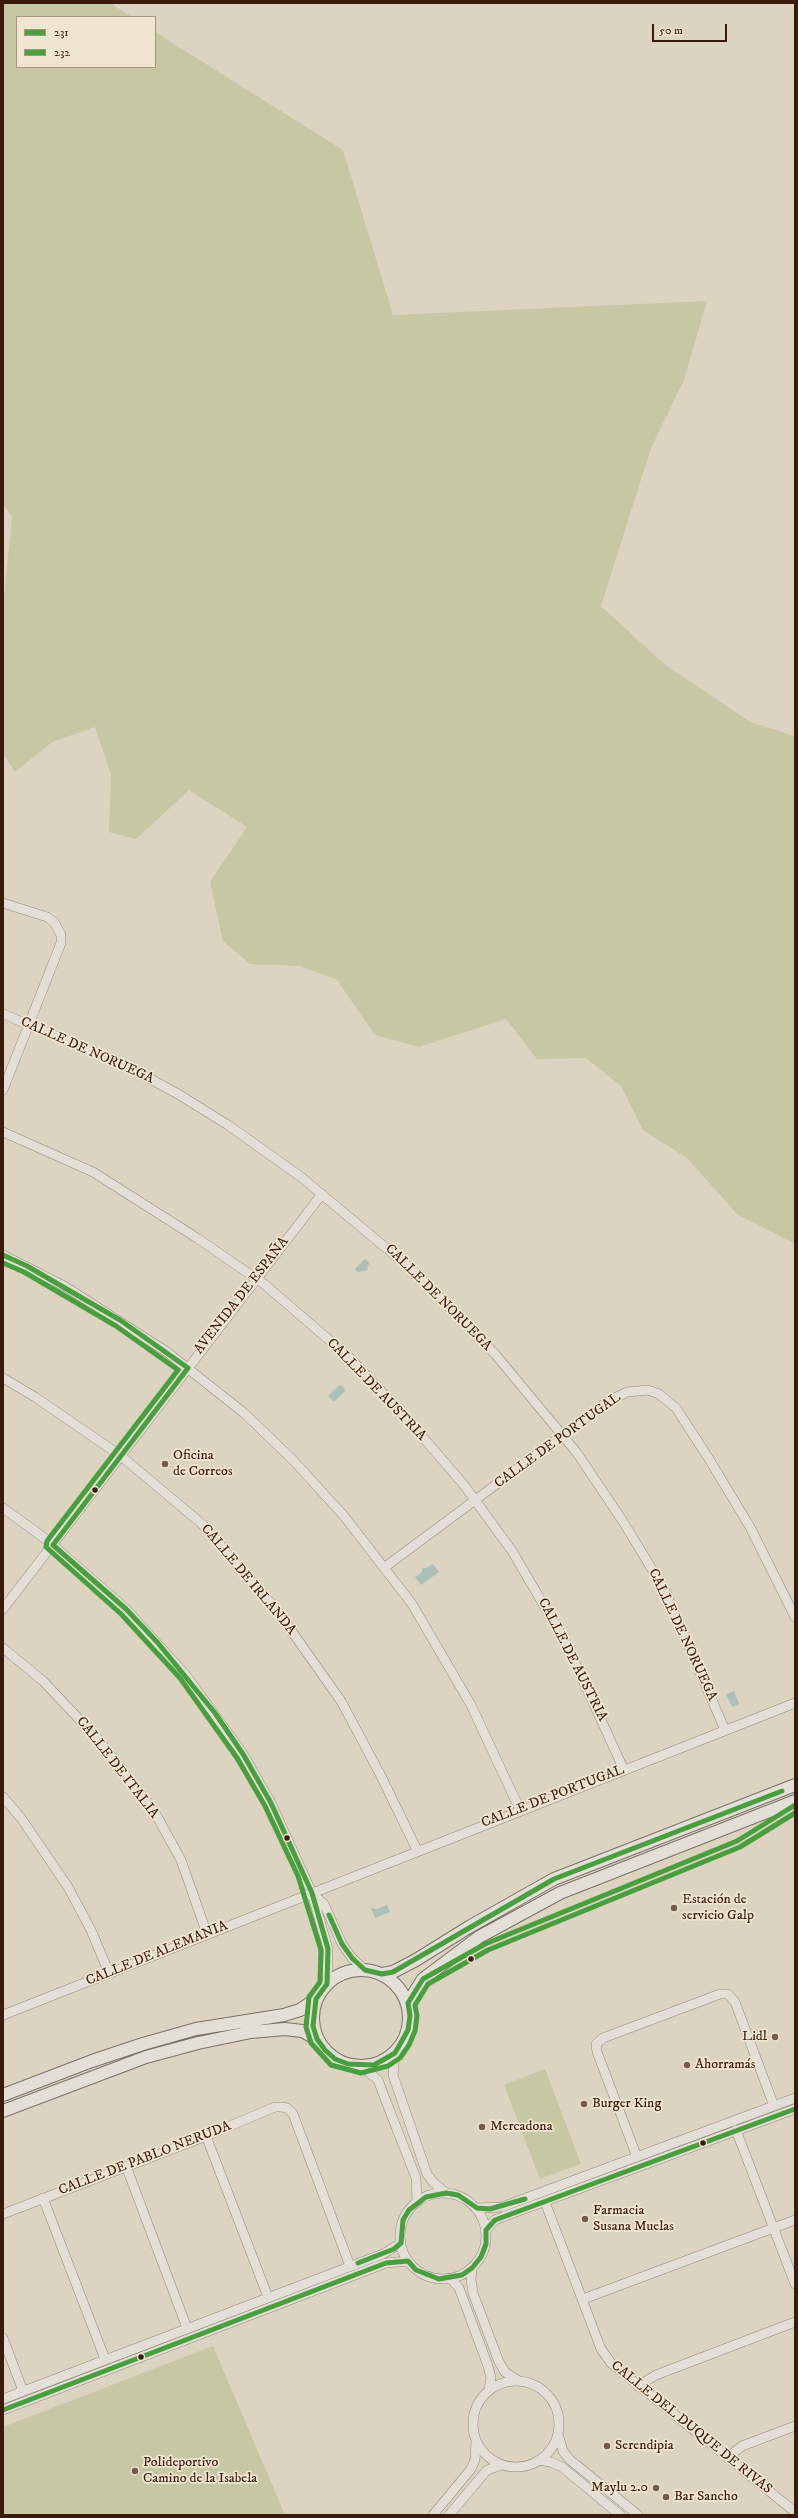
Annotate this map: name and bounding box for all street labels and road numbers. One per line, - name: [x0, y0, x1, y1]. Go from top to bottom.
- street label: CALLE DE NORUEGA: [18, 1014, 156, 1088]
- street label: AVENIDA DE ESPAÑA: [191, 1234, 293, 1358]
- street label: CALLE DE NORUEGA: [381, 1241, 495, 1355]
- street label: CALLE DE AUSTRIA: [323, 1335, 429, 1445]
- street label: CALLE DE PORTUGAL: [492, 1390, 624, 1492]
- street label: CALLE DE IRLANDA: [197, 1521, 299, 1639]
- street label: CALLE DE NORUEGA: [644, 1566, 720, 1704]
- street label: CALLE DE AUSTRIA: [534, 1596, 610, 1724]
- street label: CALLE DE ITALIA: [72, 1714, 162, 1822]
- street label: CALLE DE PORTUGAL: [479, 1762, 627, 1832]
- street label: CALLE DE ALEMANIA: [84, 1918, 230, 1990]
- street label: CALLE DE PABLO NERUDA: [56, 2118, 234, 2200]
- street label: CALLE DEL DUQUE DE RIVAS: [607, 2358, 775, 2498]

